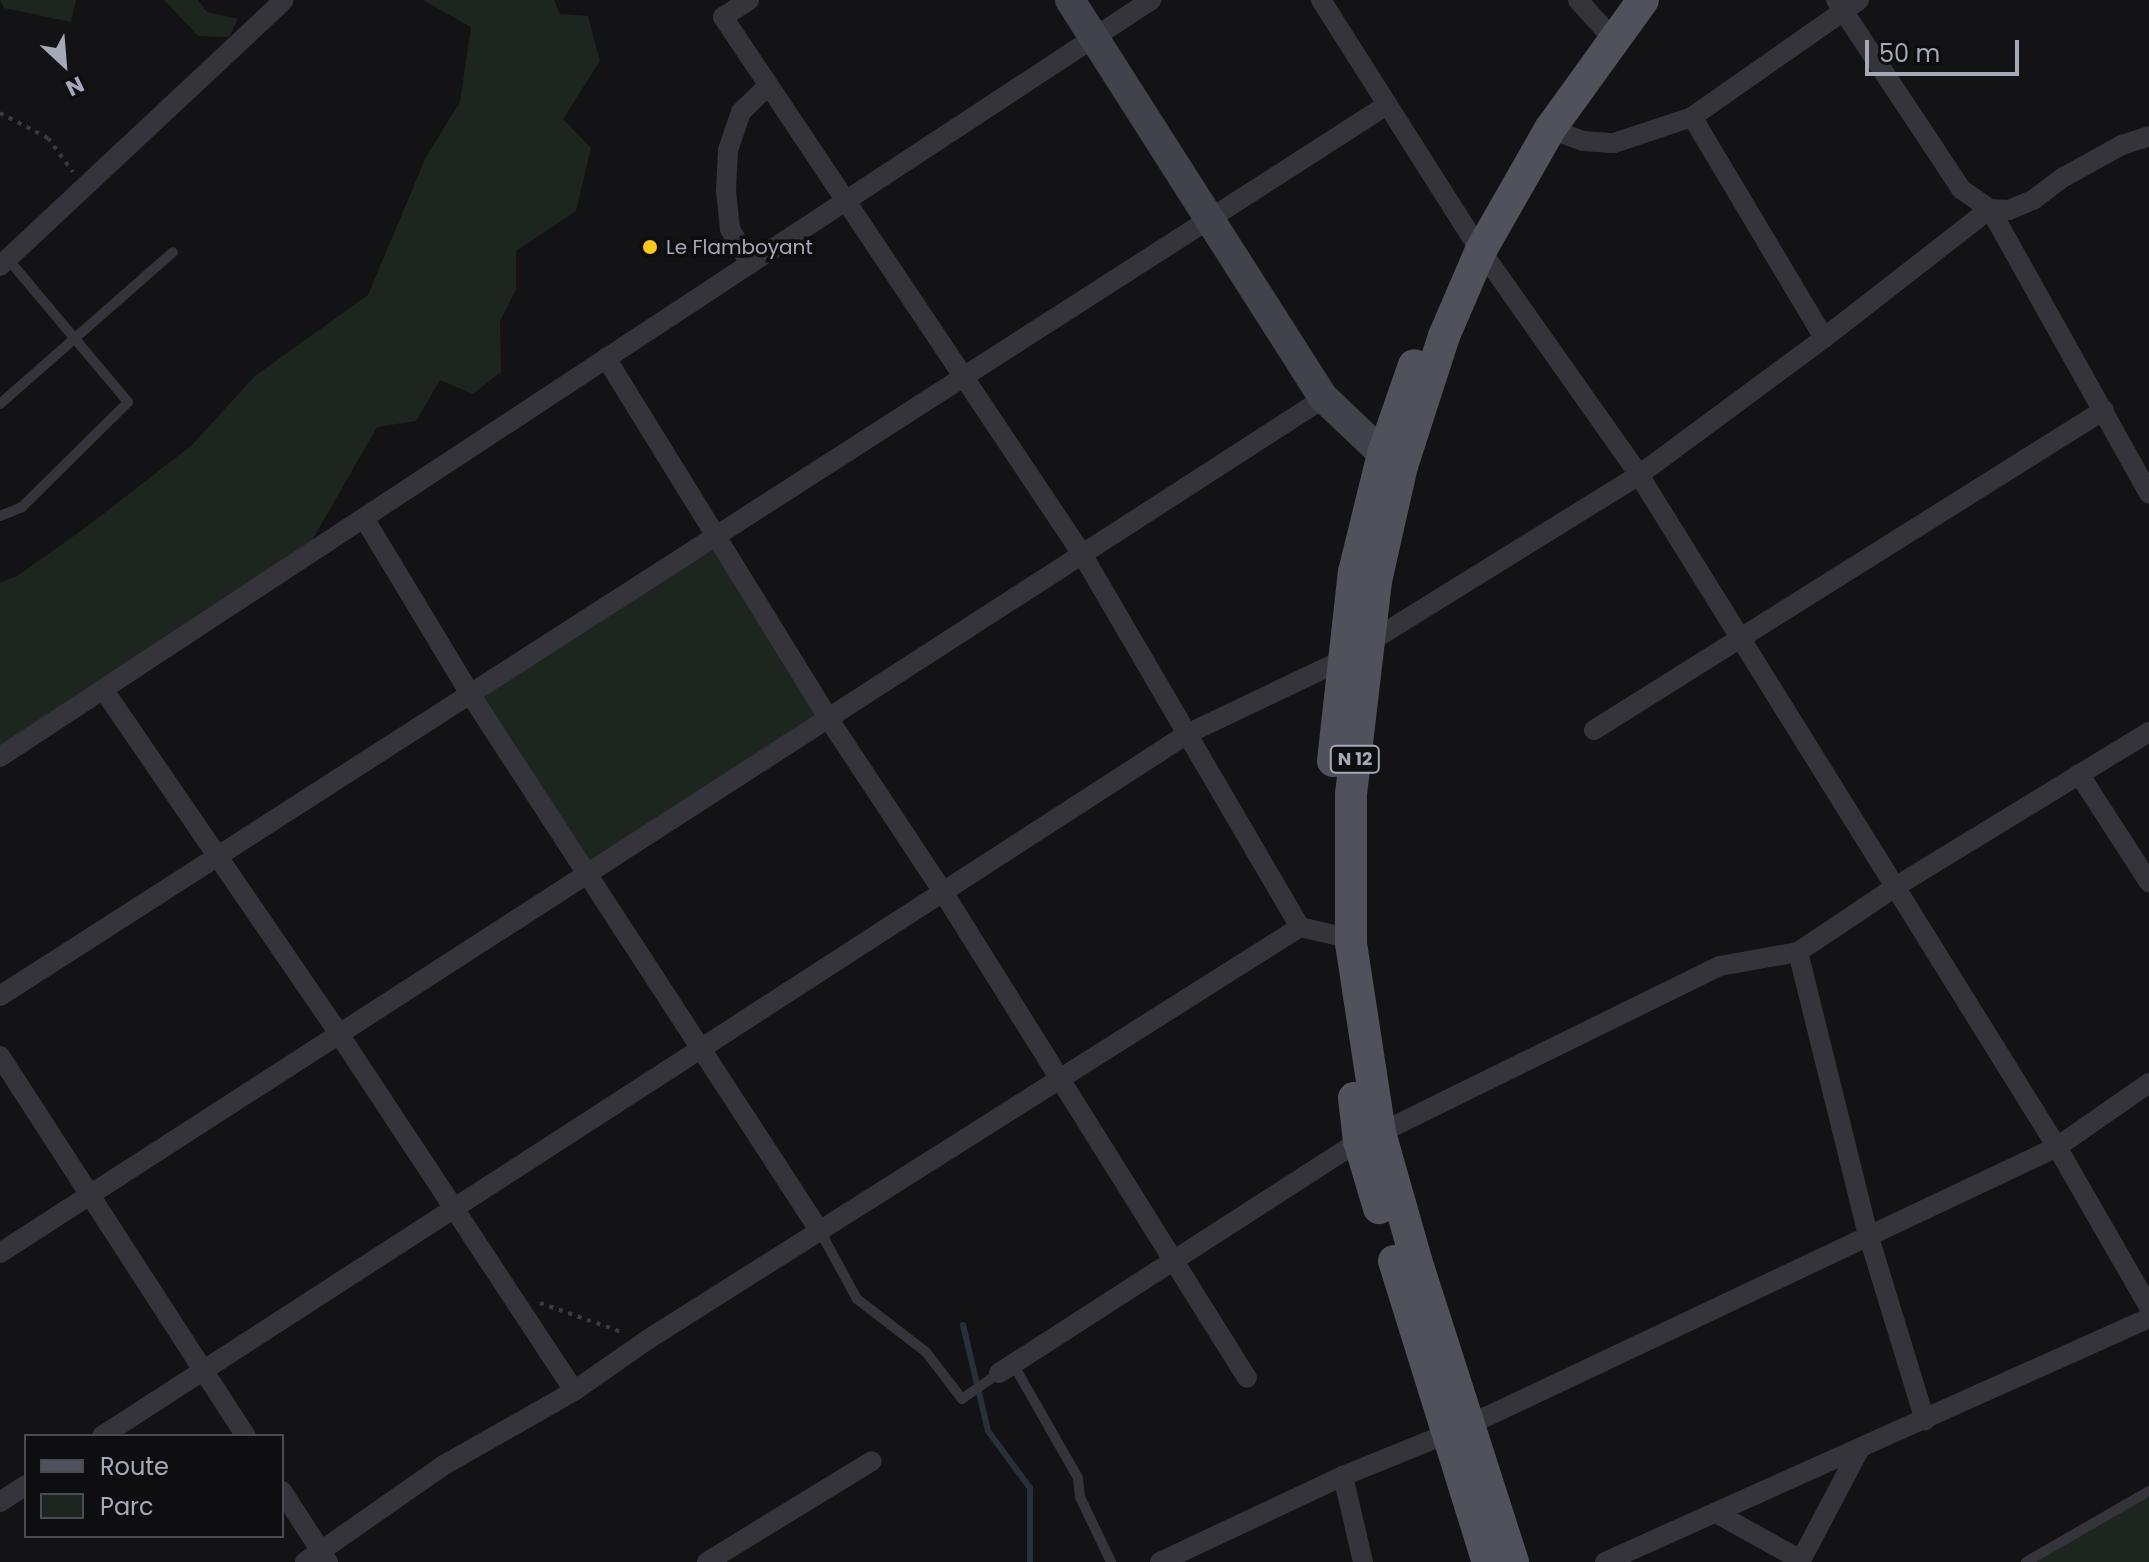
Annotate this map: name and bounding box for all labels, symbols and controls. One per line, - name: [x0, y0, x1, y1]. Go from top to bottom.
- north arrow: [24, 24, 104, 104]
- scale bar: [1869, 24, 2023, 74]
- text: 50 m: [1879, 37, 1940, 70]
- text: N: [61, 68, 89, 104]
- place label: Le Flamboyant: [666, 235, 813, 259]
- marker: Le Flamboyant: [641, 238, 659, 256]
- road number: N 12: [1329, 745, 1381, 773]
- legend: [24, 1434, 284, 1538]
- text: Route: [100, 1450, 169, 1483]
- text: Parc: [100, 1490, 154, 1523]

